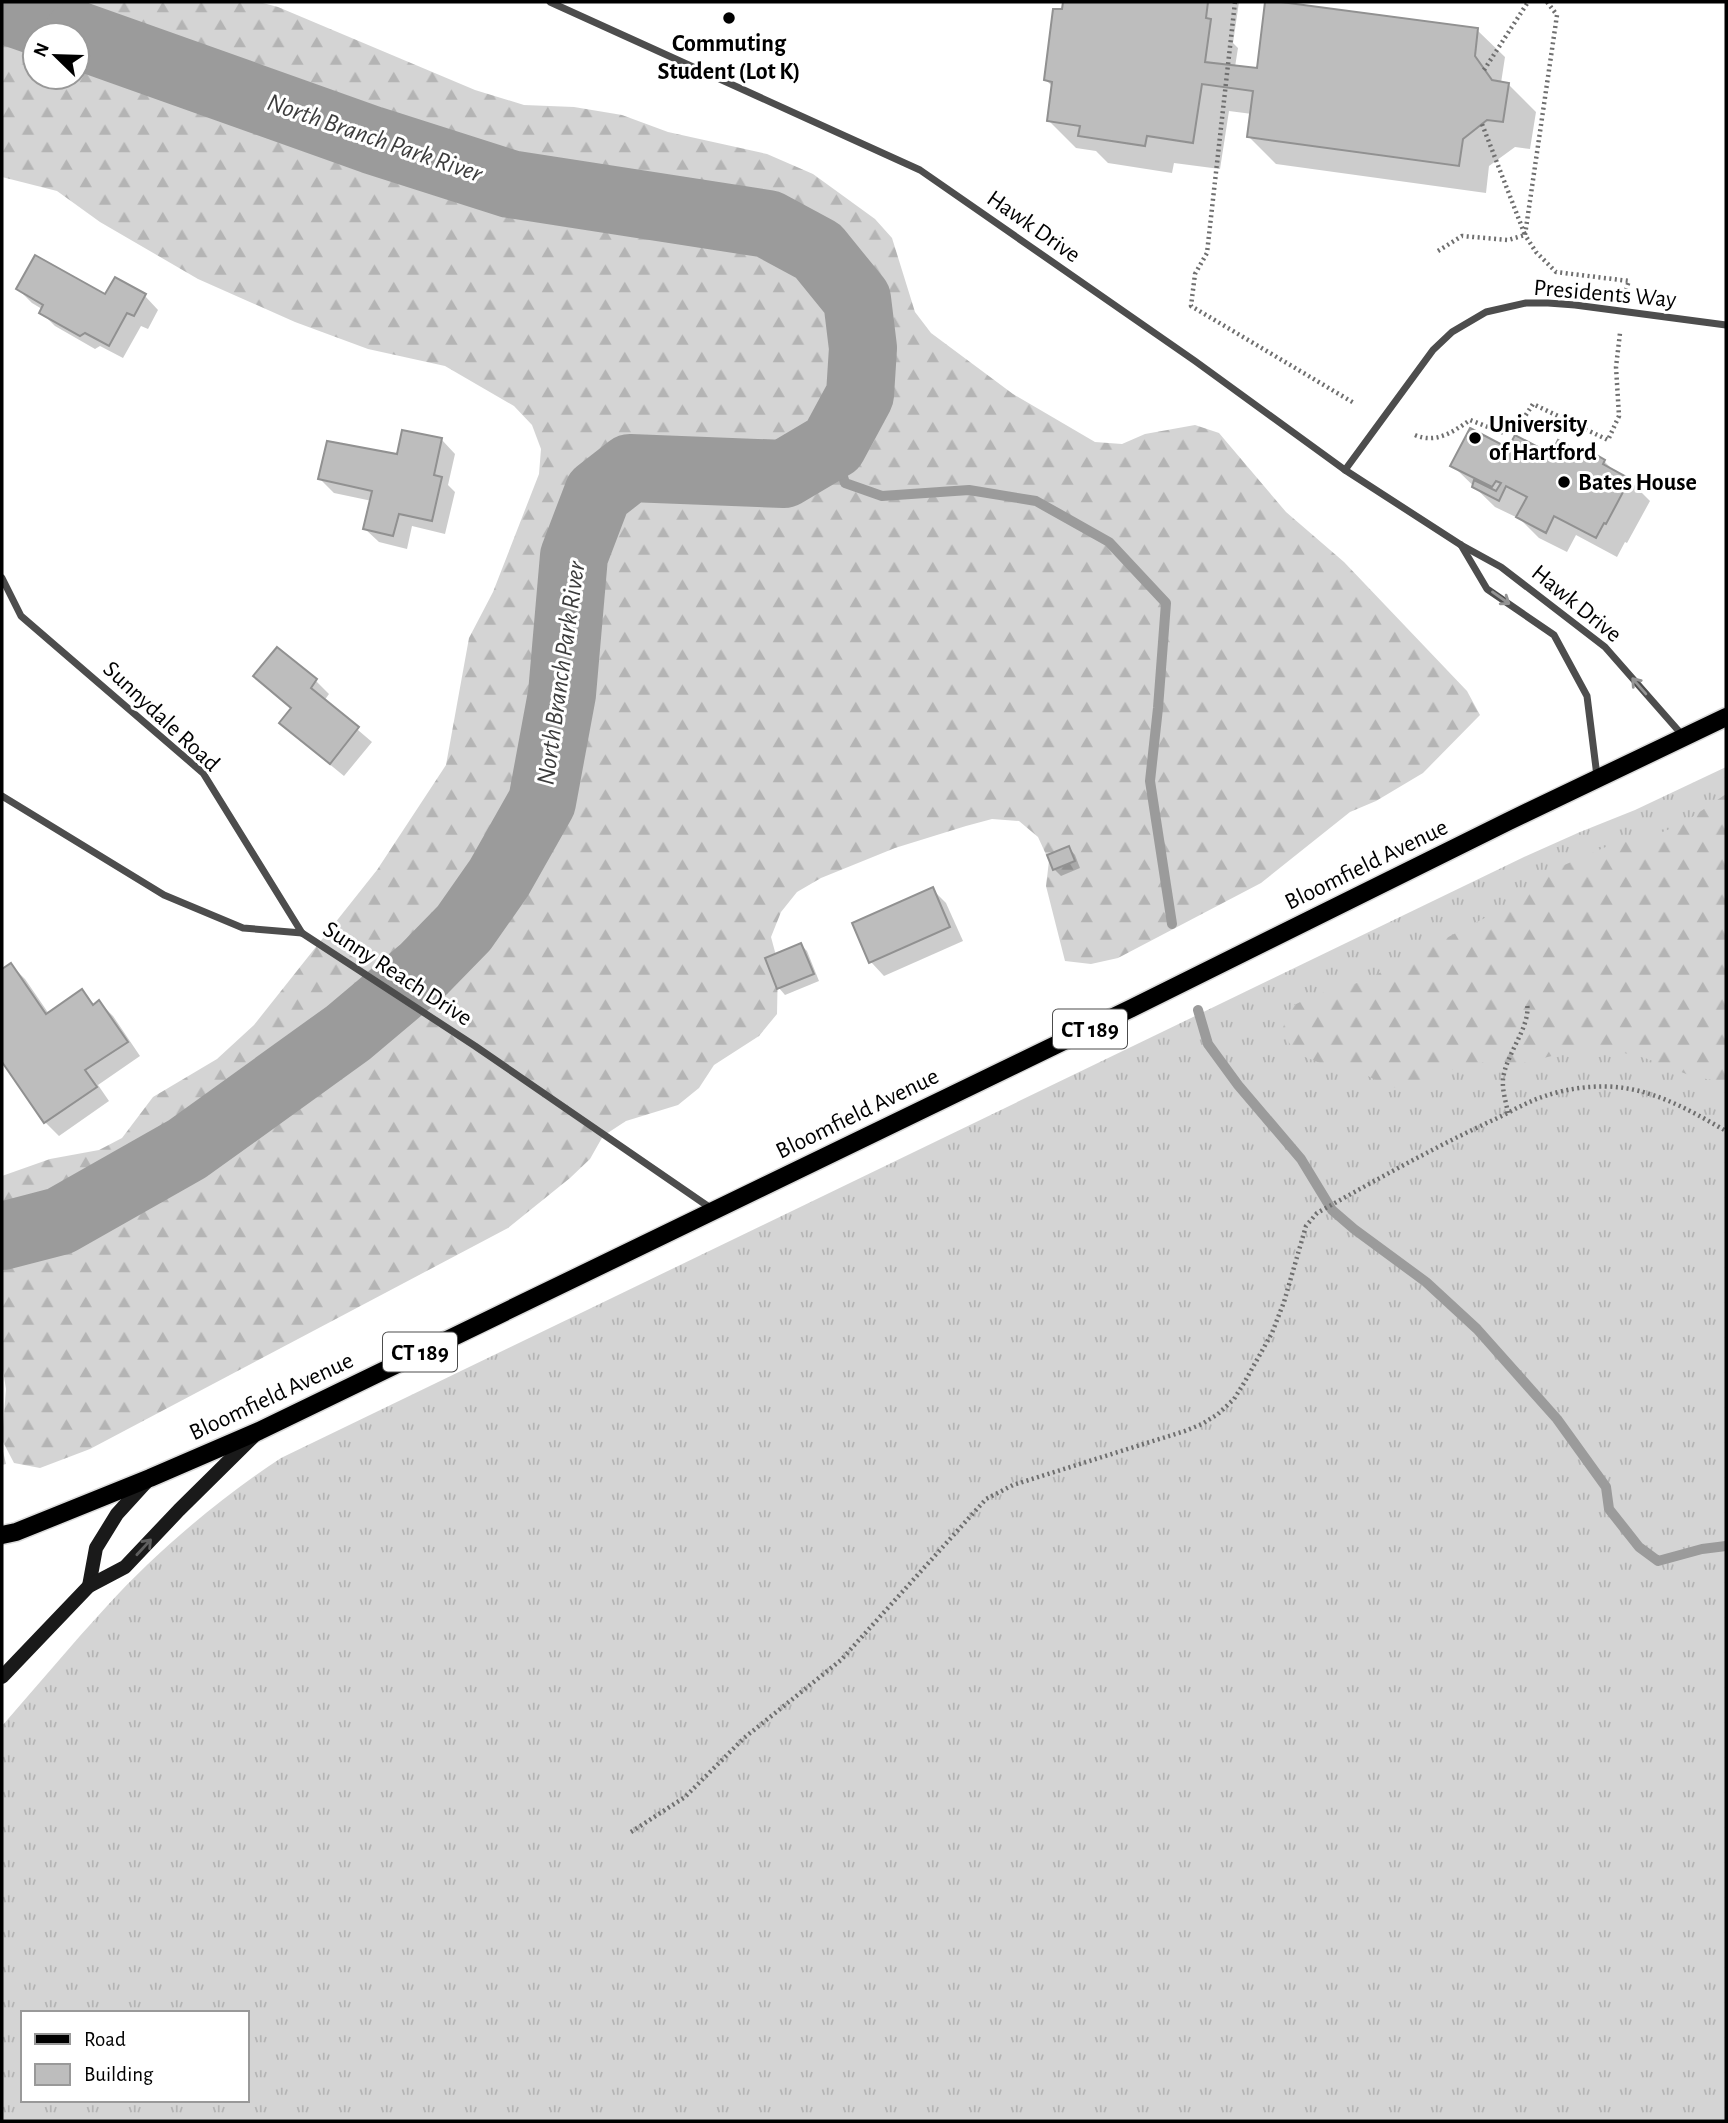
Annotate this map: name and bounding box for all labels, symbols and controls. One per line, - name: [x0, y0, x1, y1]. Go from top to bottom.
- marker: Commuting Student (Lot K): [721, 10, 737, 26]
- north arrow: [21, 21, 91, 91]
- place label: Commuting Student (Lot K): [657, 32, 801, 84]
- text: N: [30, 40, 53, 60]
- water label: North Branch Park River: [264, 89, 487, 187]
- street label: Hawk Drive: [982, 186, 1084, 268]
- street label: Presidents Way: [1533, 276, 1677, 312]
- place label: University of Hartford: [1489, 413, 1597, 465]
- marker: University of Hartford: [1467, 430, 1483, 446]
- place label: Bates House: [1578, 471, 1697, 495]
- marker: Bates House: [1556, 474, 1572, 490]
- water label: North Branch Park River: [532, 558, 590, 787]
- street label: Hawk Drive: [1527, 561, 1626, 647]
- one-way arrow: [1491, 591, 1510, 606]
- street label: Sunnydale Road: [98, 657, 224, 776]
- one-way arrow: [1631, 677, 1647, 695]
- street label: Bloomfield Avenue: [1281, 815, 1452, 915]
- street label: Sunny Reach Drive: [319, 917, 476, 1031]
- road number: CT 189: [1053, 1010, 1127, 1048]
- street label: Bloomfield Avenue: [772, 1064, 943, 1164]
- road number: CT 189: [383, 1332, 457, 1372]
- street label: Bloomfield Avenue: [186, 1348, 357, 1445]
- one-way arrow: [136, 1538, 152, 1556]
- legend: [21, 2011, 248, 2102]
- text: Road: [84, 2029, 126, 2050]
- text: Building: [84, 2064, 154, 2085]

